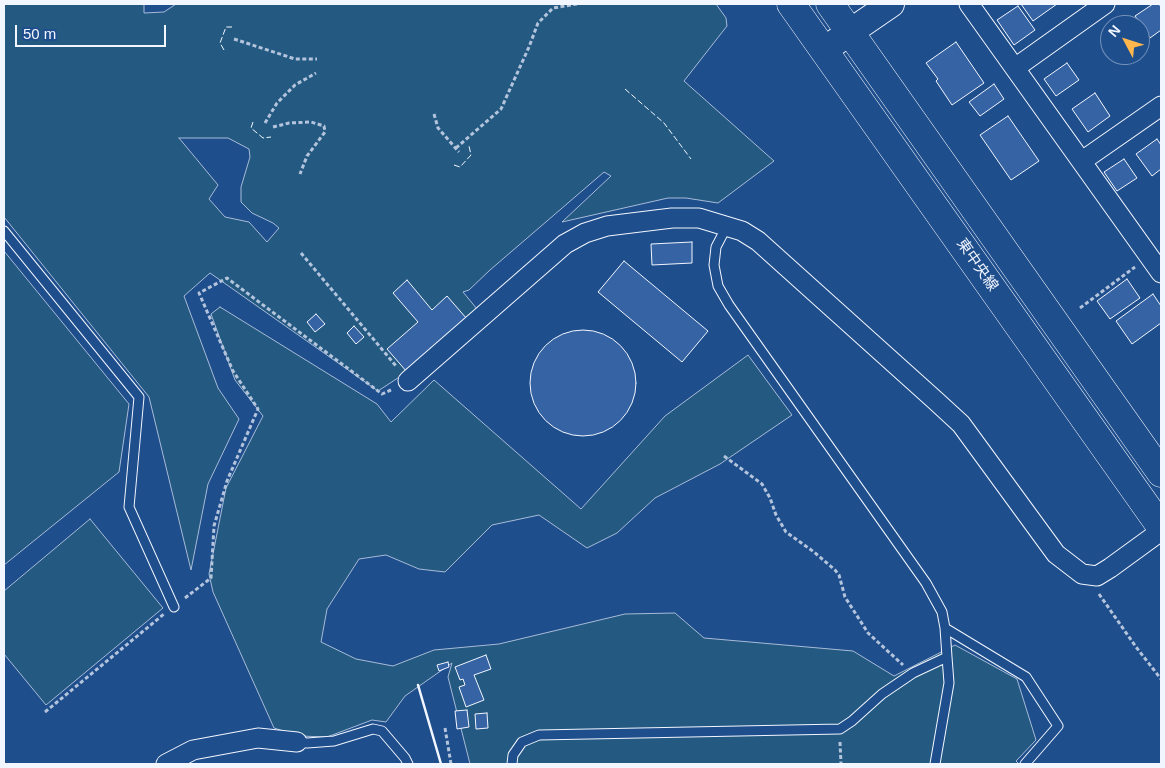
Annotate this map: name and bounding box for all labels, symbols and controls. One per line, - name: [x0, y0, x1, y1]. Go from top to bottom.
- scale bar: [18, 15, 169, 47]
- north arrow: [1100, 15, 1150, 65]
- text: N: [1105, 22, 1124, 40]
- text: 50 m: [23, 25, 56, 42]
- street label: 東中央線: [952, 235, 1002, 295]

